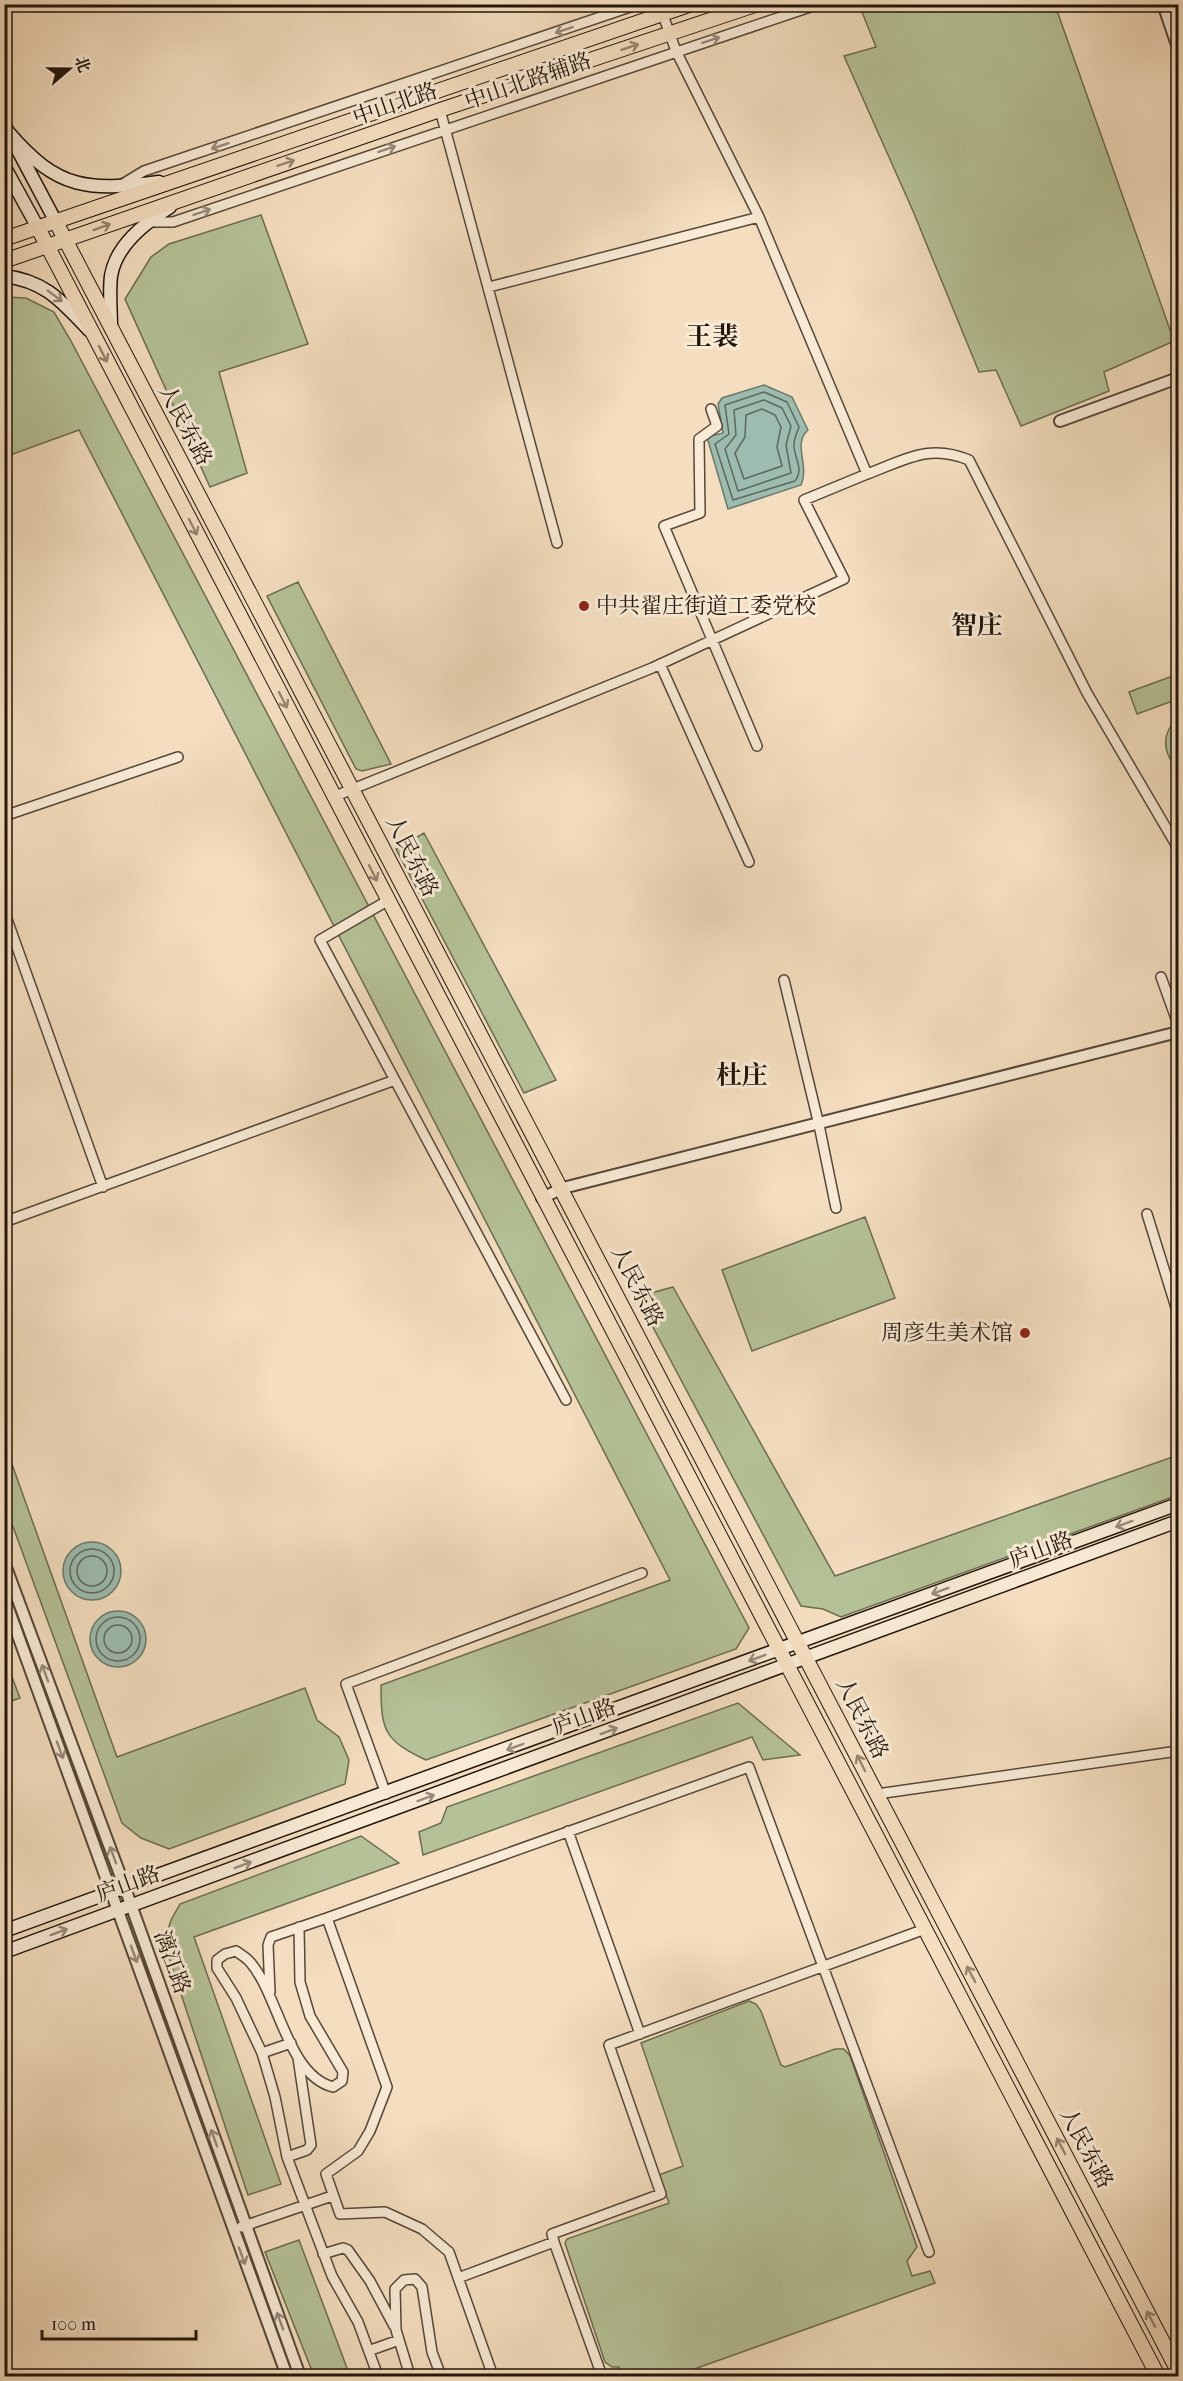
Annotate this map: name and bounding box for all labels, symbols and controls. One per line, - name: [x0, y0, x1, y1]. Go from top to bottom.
- one-way arrow: [555, 25, 574, 36]
- one-way arrow: [701, 34, 720, 45]
- north arrow: [39, 39, 99, 99]
- one-way arrow: [620, 41, 639, 52]
- street label: 中山北路辅路: [461, 47, 595, 115]
- text: 北: [71, 53, 94, 75]
- street label: 中山北路: [349, 77, 441, 131]
- one-way arrow: [211, 141, 230, 152]
- one-way arrow: [377, 142, 396, 153]
- one-way arrow: [276, 157, 295, 168]
- one-way arrow: [192, 205, 211, 216]
- one-way arrow: [92, 220, 111, 231]
- one-way arrow: [46, 290, 62, 302]
- district label: 王裴: [686, 321, 738, 352]
- one-way arrow: [98, 345, 109, 363]
- street label: 人民东路: [153, 380, 217, 470]
- one-way arrow: [188, 518, 199, 536]
- place label: 中共翟庄街道工委党校: [596, 593, 816, 619]
- marker: 中共翟庄街道工委党校: [577, 599, 591, 613]
- district label: 智庄: [951, 610, 1003, 641]
- one-way arrow: [278, 691, 289, 709]
- street label: 人民东路: [380, 811, 444, 901]
- one-way arrow: [368, 864, 379, 882]
- district label: 杜庄: [716, 1060, 768, 1091]
- street label: 人民东路: [605, 1241, 669, 1331]
- place label: 周彦生美术馆: [881, 1320, 1013, 1346]
- marker: 周彦生美术馆: [1018, 1326, 1032, 1340]
- one-way arrow: [1115, 1520, 1133, 1531]
- street label: 庐山路: [1006, 1526, 1076, 1574]
- one-way arrow: [932, 1587, 950, 1598]
- one-way arrow: [748, 1654, 767, 1665]
- one-way arrow: [39, 1664, 50, 1682]
- street label: 人民东路: [830, 1673, 894, 1763]
- street label: 庐山路: [549, 1693, 619, 1741]
- one-way arrow: [599, 1724, 618, 1735]
- one-way arrow: [56, 1740, 67, 1759]
- one-way arrow: [506, 1742, 525, 1753]
- one-way arrow: [855, 1755, 866, 1773]
- one-way arrow: [416, 1791, 435, 1802]
- one-way arrow: [107, 1847, 118, 1865]
- one-way arrow: [233, 1858, 251, 1869]
- street label: 庐山路: [93, 1860, 163, 1908]
- one-way arrow: [50, 1925, 68, 1936]
- street label: 漓江路: [148, 1927, 196, 1997]
- one-way arrow: [129, 1944, 140, 1962]
- one-way arrow: [965, 1965, 976, 1983]
- street label: 人民东路: [1054, 2103, 1118, 2193]
- one-way arrow: [208, 2129, 219, 2148]
- one-way arrow: [1055, 2138, 1066, 2156]
- one-way arrow: [238, 2246, 249, 2264]
- scale bar: [42, 2303, 196, 2341]
- one-way arrow: [1145, 2310, 1157, 2328]
- one-way arrow: [274, 2313, 285, 2331]
- text: 100 m: [51, 2314, 96, 2335]

